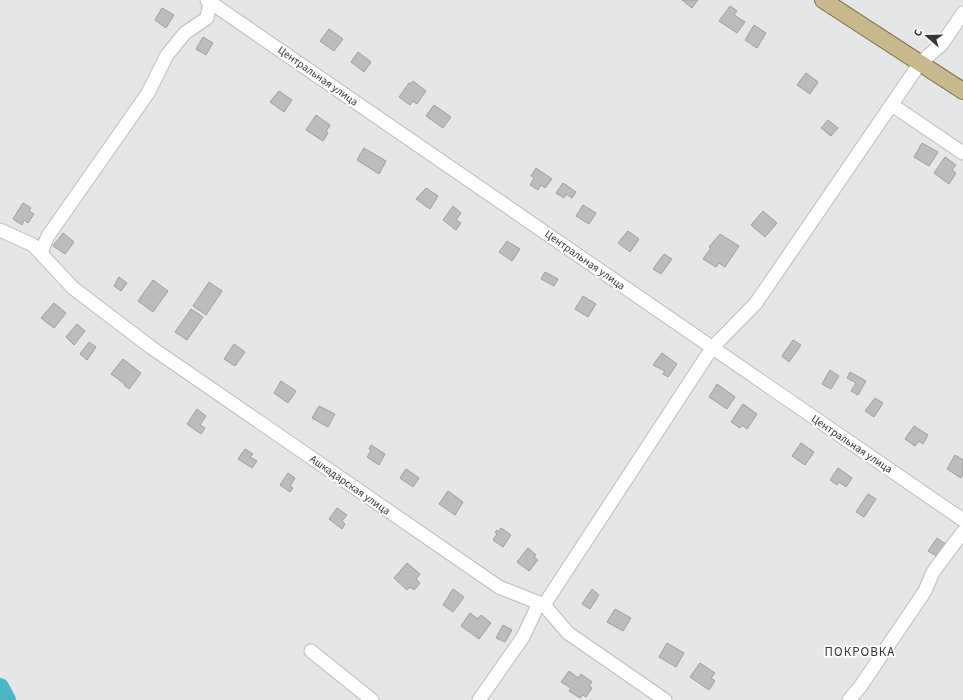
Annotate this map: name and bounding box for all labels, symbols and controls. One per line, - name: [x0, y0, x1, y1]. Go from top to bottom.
- north arrow: [907, 16, 947, 56]
- text: С: [910, 27, 926, 38]
- street label: Центральная улица: [275, 43, 361, 109]
- street label: Центральная улица: [542, 227, 628, 293]
- street label: Центральная улица: [808, 411, 896, 477]
- street label: Ашкадарская улица: [307, 452, 393, 518]
- district label: ПОКРОВКА: [825, 643, 895, 661]

